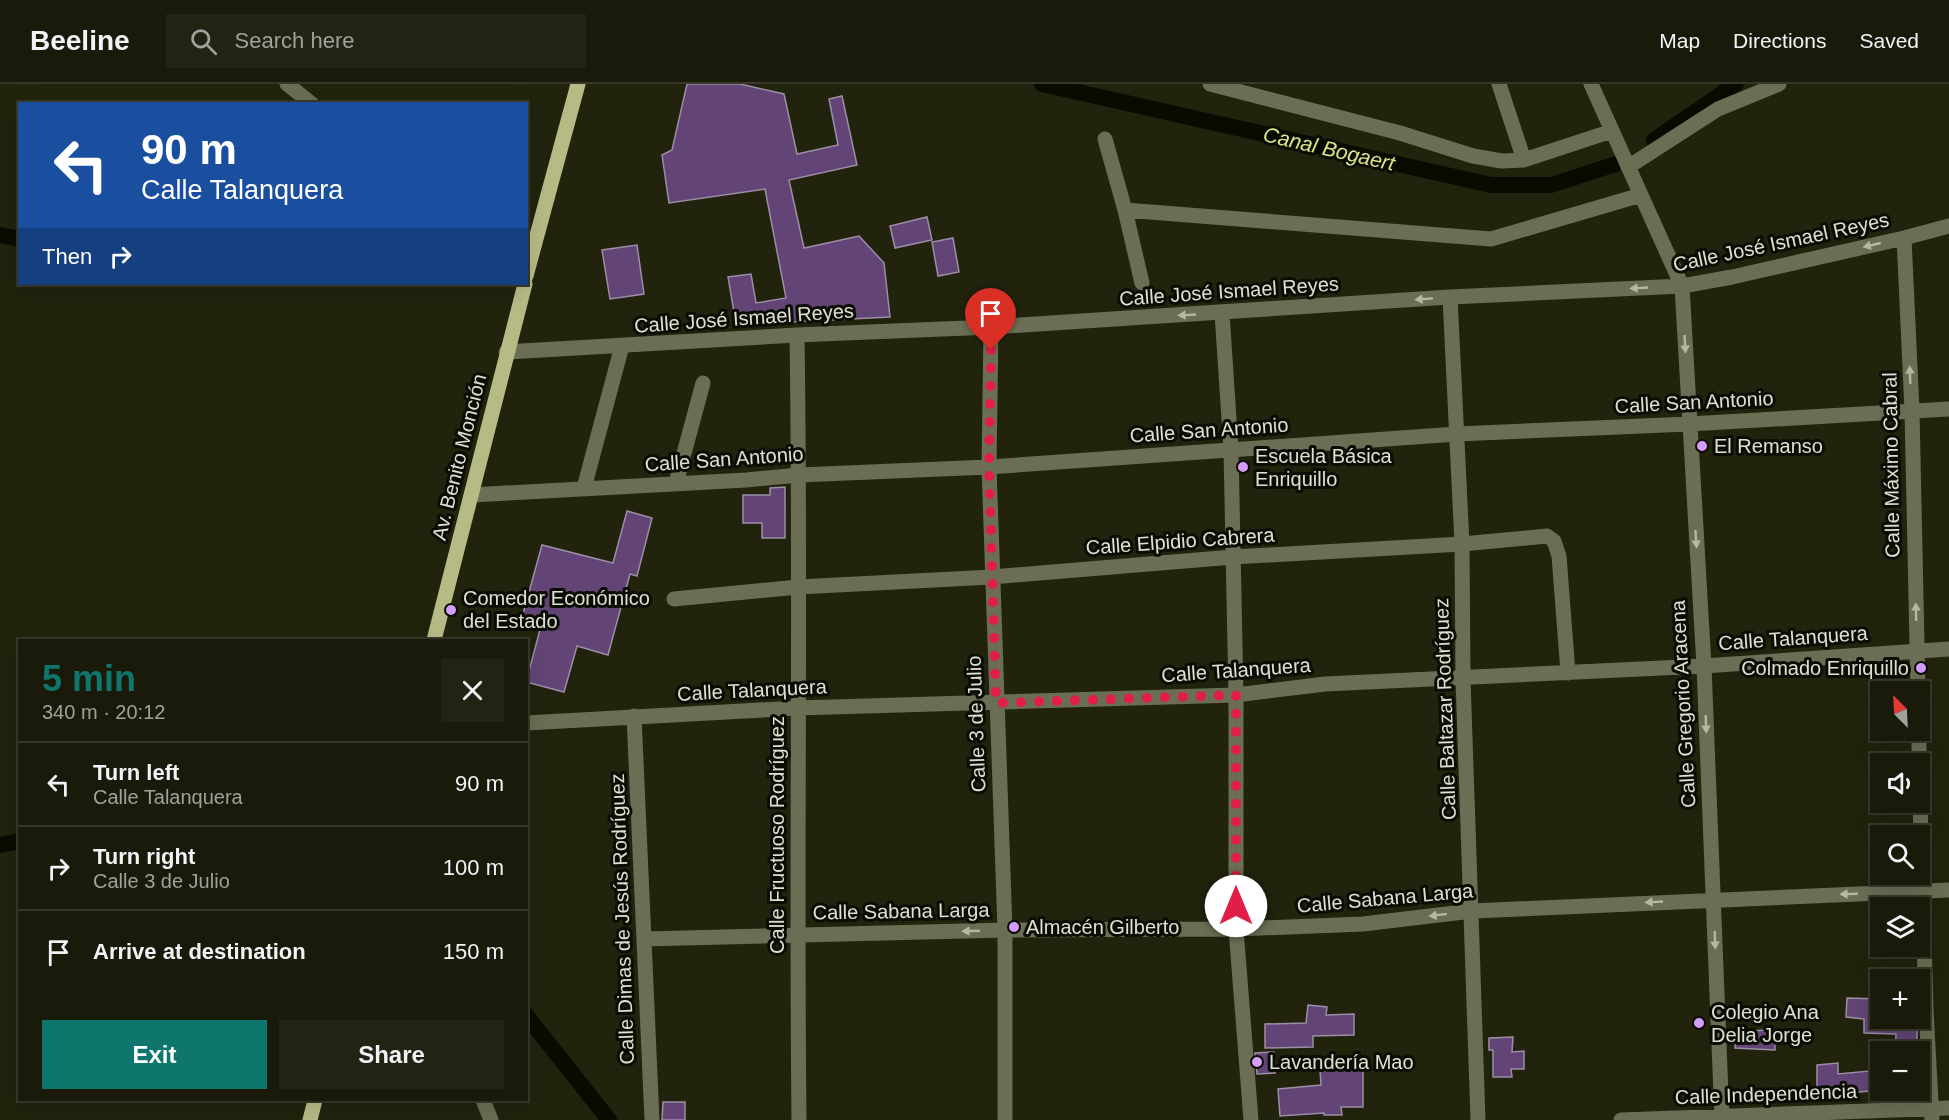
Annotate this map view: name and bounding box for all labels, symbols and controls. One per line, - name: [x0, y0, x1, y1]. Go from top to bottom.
- search box: [166, 14, 586, 68]
- text: Beeline: [30, 25, 130, 56]
- icon: search: [187, 25, 220, 58]
- text: Search here: [235, 28, 354, 53]
- text: Map: [1659, 29, 1700, 52]
- text: Directions: [1733, 29, 1826, 52]
- text: Saved: [1859, 29, 1919, 52]
- water label: Canal Bogaert: [1261, 122, 1398, 175]
- icon: left: [42, 126, 120, 204]
- text: 90 m: [141, 126, 237, 173]
- text: Calle Talanquera: [141, 175, 343, 205]
- street label: Calle José Ismael Reyes: [1671, 208, 1891, 276]
- icon: right: [104, 240, 137, 273]
- one-way arrow: [1863, 241, 1881, 251]
- text: Then: [42, 244, 92, 269]
- street label: Calle José Ismael Reyes: [1118, 272, 1340, 310]
- one-way arrow: [1630, 283, 1649, 292]
- pin: [965, 288, 1016, 350]
- one-way arrow: [1414, 294, 1433, 303]
- icon: arrive: [974, 297, 1007, 330]
- street label: Calle José Ismael Reyes: [633, 299, 855, 337]
- one-way arrow: [1178, 310, 1197, 320]
- one-way arrow: [1681, 335, 1690, 354]
- one-way arrow: [1906, 366, 1915, 385]
- street label: Av. Benito Monción: [428, 372, 490, 542]
- street label: Calle Máximo Cabral: [1878, 372, 1904, 558]
- street label: Calle San Antonio: [1614, 387, 1774, 417]
- street label: Calle San Antonio: [1129, 413, 1289, 447]
- place label: El Remanso: [1714, 435, 1823, 457]
- marker: El Remanso: [1695, 439, 1709, 453]
- street label: Calle San Antonio: [644, 442, 804, 476]
- place label: Escuela Básica Enriquillo: [1255, 445, 1393, 490]
- marker: Escuela Básica Enriquillo: [1236, 460, 1250, 474]
- street label: Calle Elpidio Cabrera: [1085, 523, 1276, 559]
- one-way arrow: [1691, 530, 1701, 549]
- place label: Comedor Económico del Estado: [463, 587, 650, 632]
- street label: Calle Baltazar Rodríguez: [1430, 598, 1460, 820]
- street label: Calle Gregorio Aracena: [1667, 599, 1699, 808]
- marker: Comedor Económico del Estado: [444, 603, 458, 617]
- one-way arrow: [1911, 603, 1921, 622]
- street label: Calle Talanquera: [1718, 622, 1869, 654]
- street label: Calle Talanquera: [1161, 654, 1312, 686]
- street label: Calle 3 de Julio: [963, 655, 989, 793]
- place label: Colmado Enriquillo: [1741, 657, 1909, 679]
- text: 5 min: [42, 658, 136, 699]
- button: close: [441, 659, 504, 722]
- marker: Colmado Enriquillo: [1914, 661, 1928, 675]
- street label: Calle Talanquera: [677, 675, 828, 705]
- north arrow: [1870, 681, 1930, 741]
- map controls: [1870, 681, 1930, 1101]
- text: 340 m · 20:12: [42, 701, 165, 723]
- one-way arrow: [1702, 715, 1711, 734]
- street label: Calle Fructuoso Rodríguez: [766, 716, 788, 954]
- button: sound: [1870, 753, 1930, 813]
- text: Turn left: [93, 760, 179, 785]
- icon: left: [42, 768, 75, 801]
- text: 90 m: [455, 771, 504, 796]
- street label: Calle Dimas de Jesús Rodríguez: [606, 773, 638, 1065]
- text: Calle Talanquera: [93, 786, 243, 808]
- button: search: [1870, 825, 1930, 885]
- text: Turn right: [93, 844, 195, 869]
- icon: right: [42, 852, 75, 885]
- text: 100 m: [443, 855, 504, 880]
- text: Calle 3 de Julio: [93, 870, 230, 892]
- position arrow: [1204, 874, 1268, 938]
- street label: Calle Sabana Larga: [1296, 879, 1475, 917]
- one-way arrow: [1839, 890, 1858, 899]
- button: layers: [1870, 897, 1930, 957]
- street label: Calle Sabana Larga: [812, 898, 990, 924]
- one-way arrow: [1644, 898, 1663, 907]
- one-way arrow: [1429, 910, 1448, 920]
- place label: Almacén Gilberto: [1026, 916, 1179, 938]
- marker: Almacén Gilberto: [1007, 920, 1021, 934]
- one-way arrow: [961, 926, 980, 936]
- one-way arrow: [1710, 931, 1719, 950]
- icon: arrive: [42, 936, 75, 969]
- text: Arrive at destination: [93, 939, 306, 964]
- text: 150 m: [443, 939, 504, 964]
- button: +: [1870, 969, 1930, 1029]
- place label: Colegio Ana Delia Jorge: [1711, 1001, 1820, 1046]
- marker: Colegio Ana Delia Jorge: [1692, 1016, 1706, 1030]
- button: Exit: [42, 1020, 267, 1089]
- button: Share: [279, 1020, 504, 1089]
- button: −: [1870, 1041, 1930, 1101]
- place label: Lavandería Mao: [1269, 1051, 1414, 1073]
- marker: Lavandería Mao: [1250, 1055, 1264, 1069]
- street label: Calle Independencia: [1674, 1080, 1858, 1108]

